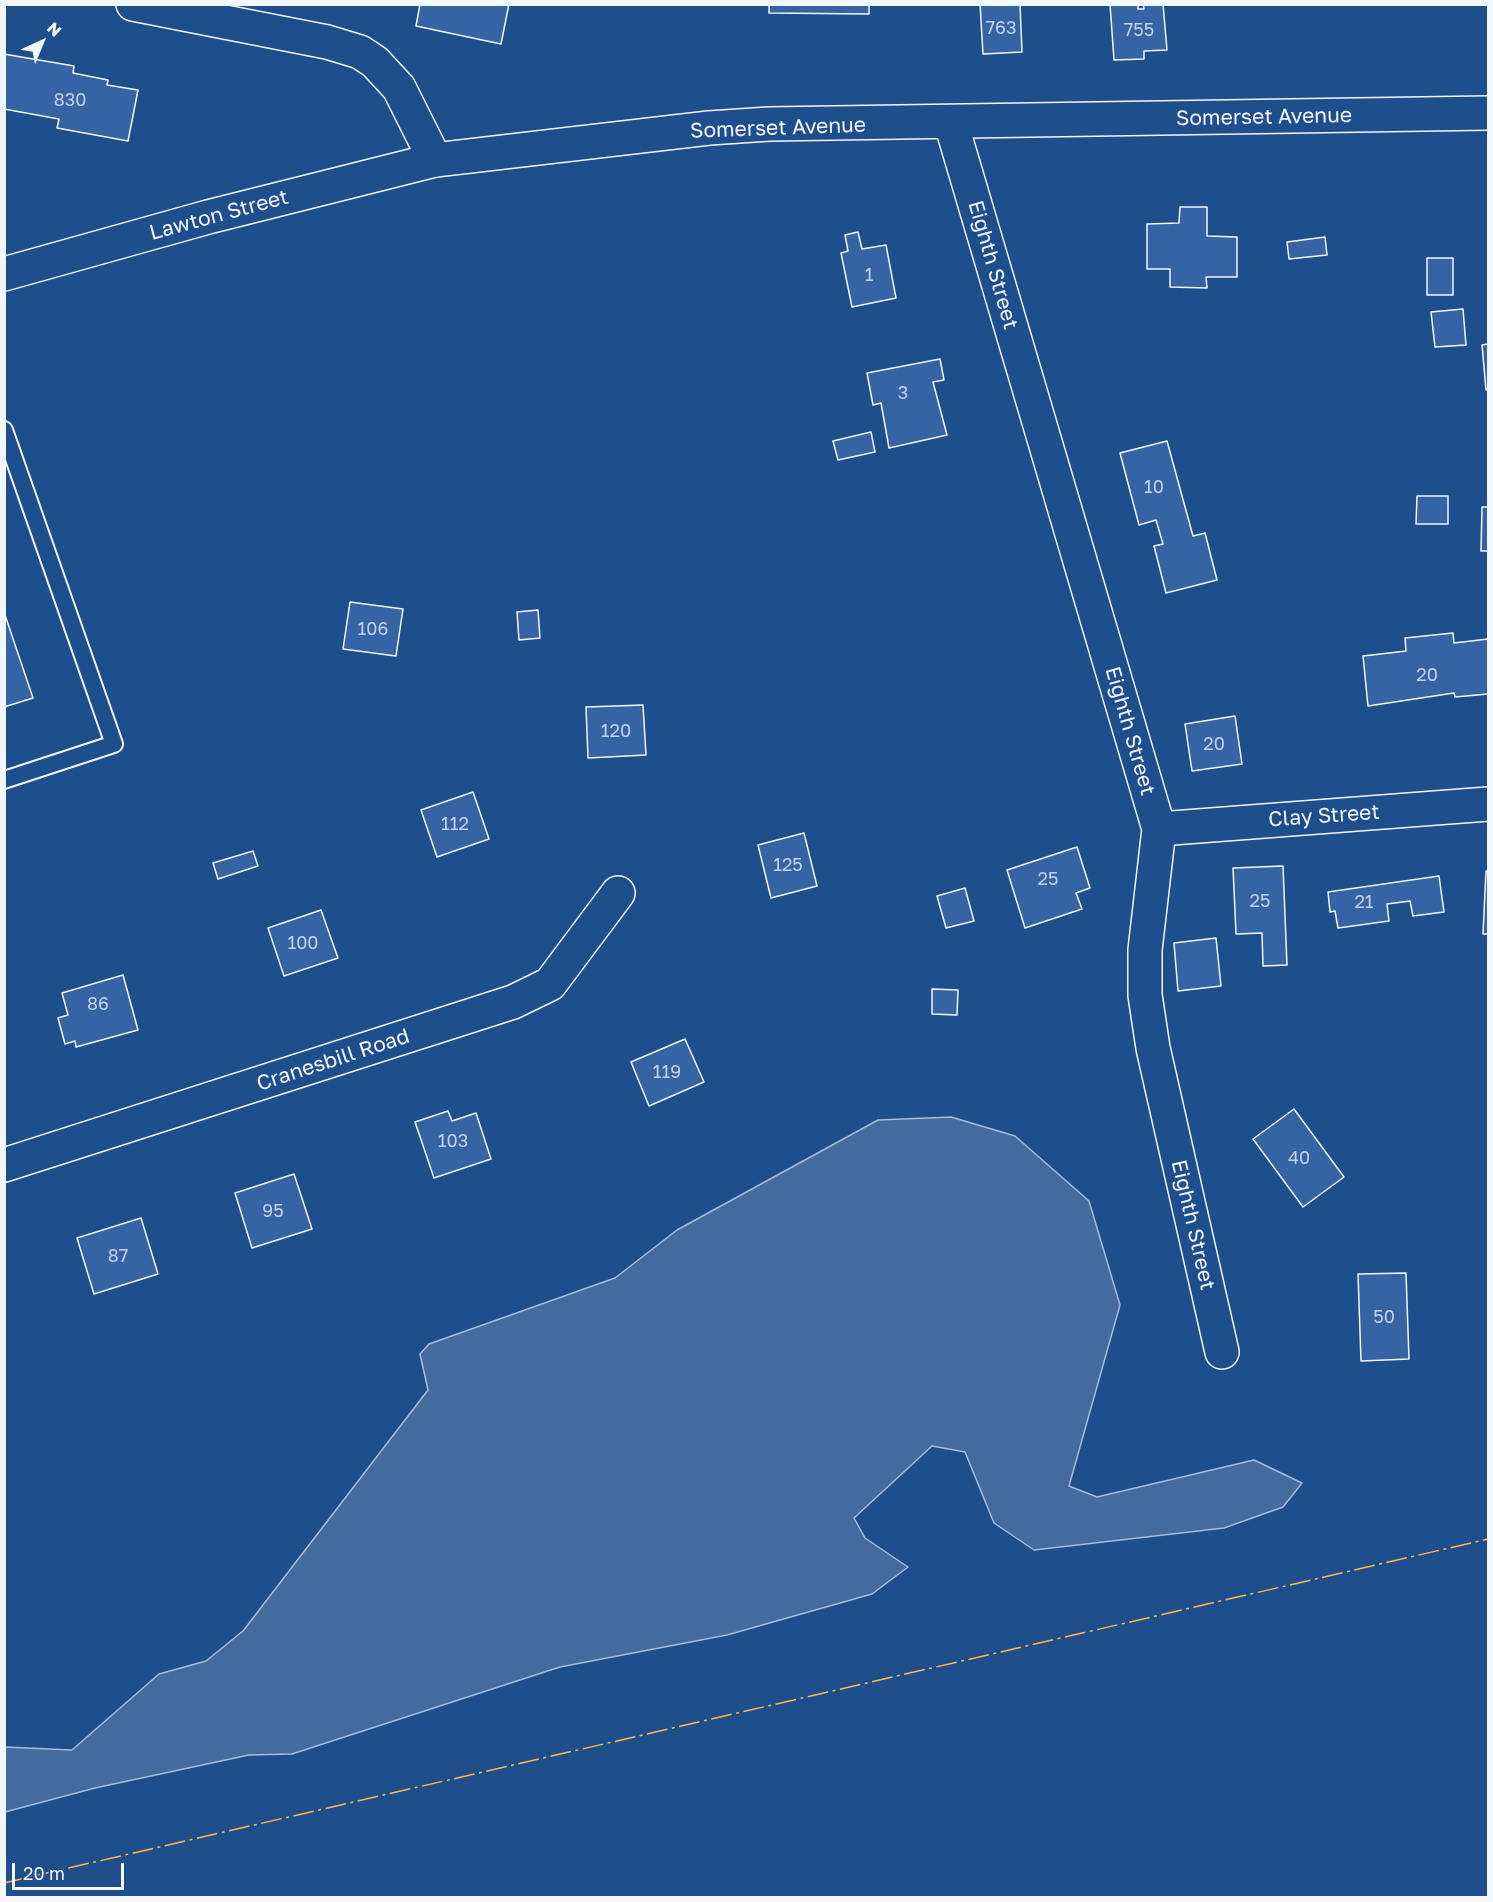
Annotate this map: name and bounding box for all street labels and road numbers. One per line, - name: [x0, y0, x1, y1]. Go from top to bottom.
- street label: Somerset Avenue: [1176, 103, 1352, 131]
- street label: Somerset Avenue: [690, 112, 866, 144]
- street label: Lawton Street: [147, 184, 291, 246]
- street label: Eighth Street: [963, 198, 1023, 332]
- street label: Eighth Street: [1100, 664, 1160, 798]
- street label: Clay Street: [1267, 800, 1381, 832]
- street label: Cranesbill Road: [253, 1023, 413, 1097]
- street label: Eighth Street: [1166, 1157, 1220, 1293]

